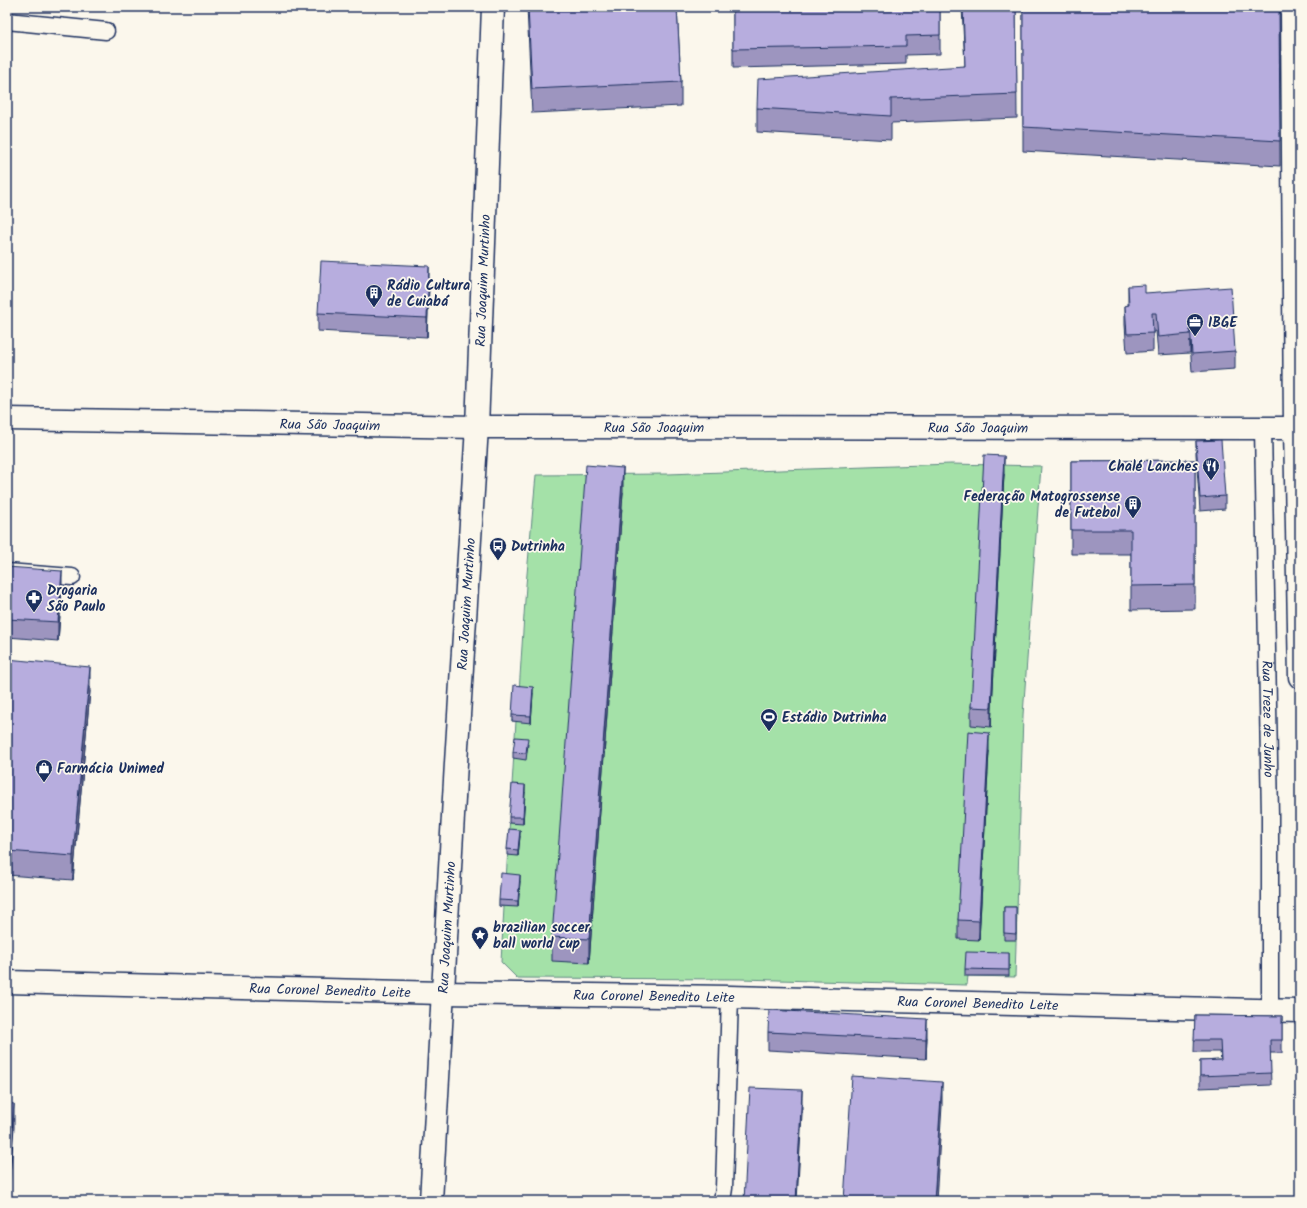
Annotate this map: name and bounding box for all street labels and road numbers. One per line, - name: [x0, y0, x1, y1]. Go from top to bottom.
- street label: Rua Joaquim Murtinho: [470, 214, 497, 347]
- street label: Rua São Joaquim: [280, 414, 380, 437]
- street label: Rua São Joaquim: [604, 417, 704, 439]
- street label: Rua São Joaquim: [928, 418, 1028, 440]
- street label: Rua Joaquim Murtinho: [452, 537, 482, 671]
- street label: Rua Treze de Junho: [1255, 660, 1279, 778]
- street label: Rua Joaquim Murtinho: [433, 861, 462, 994]
- street label: Rua Coronel Benedito Leite: [249, 978, 412, 1004]
- street label: Rua Coronel Benedito Leite: [573, 985, 736, 1009]
- street label: Rua Coronel Benedito Leite: [897, 991, 1059, 1017]

